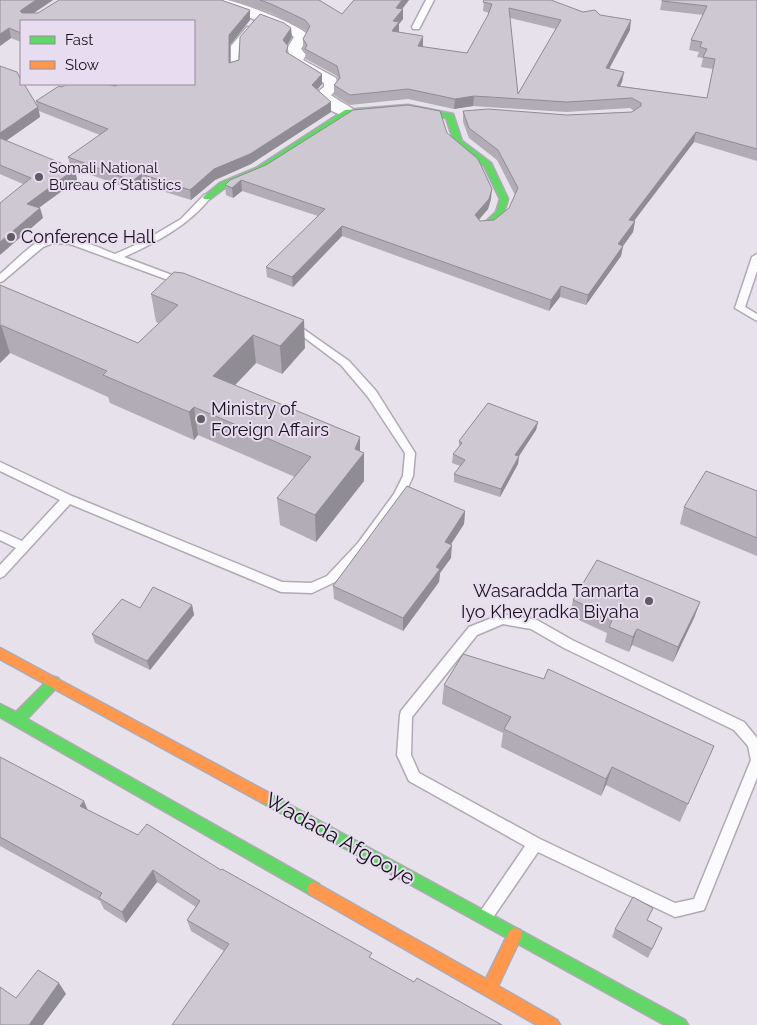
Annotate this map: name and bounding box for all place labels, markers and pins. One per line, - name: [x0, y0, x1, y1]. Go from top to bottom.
- place label: Somali National Bureau of Statistics: [49, 159, 181, 194]
- marker: Somali National Bureau of Statistics: [33, 171, 45, 183]
- place label: Conference Hall: [21, 226, 156, 247]
- marker: Conference Hall: [5, 231, 17, 243]
- place label: Ministry of Foreign Affairs: [211, 398, 329, 440]
- marker: Ministry of Foreign Affairs: [195, 413, 207, 425]
- place label: Wasaradda Tamarta Iyo Kheyradka Biyaha: [461, 580, 639, 622]
- marker: Wasaradda Tamarta Iyo Kheyradka Biyaha: [643, 595, 655, 607]

